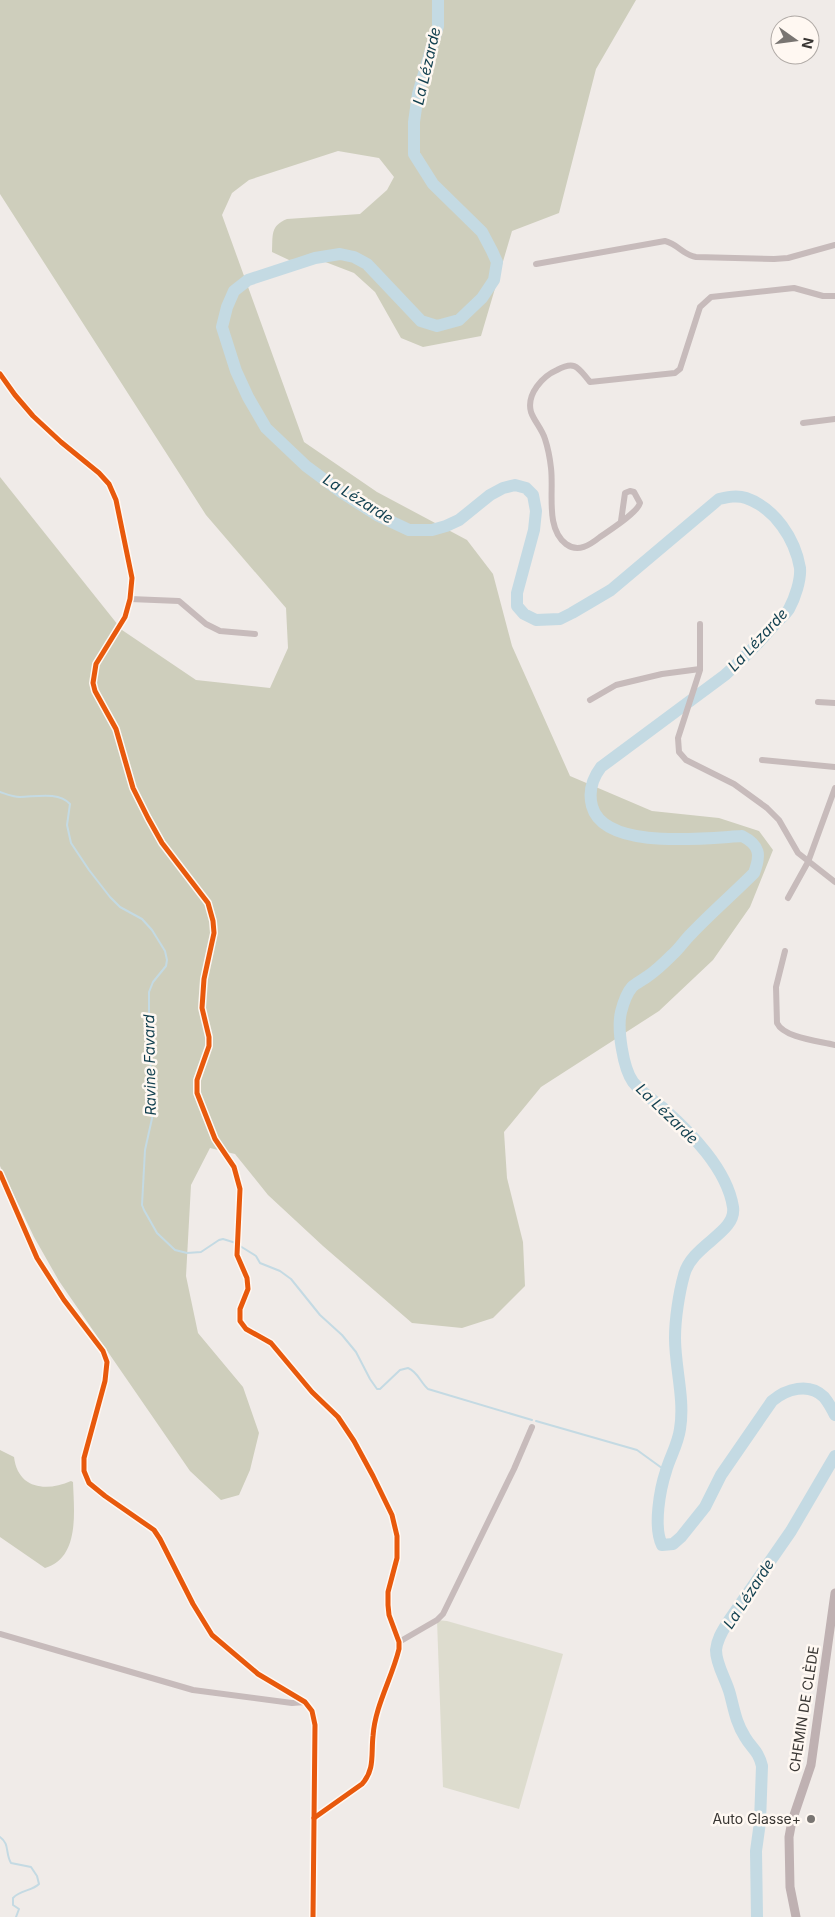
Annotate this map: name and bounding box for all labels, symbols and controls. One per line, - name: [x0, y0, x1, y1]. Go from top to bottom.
- north arrow: [770, 15, 820, 65]
- water label: La Lézarde: [408, 25, 445, 107]
- text: N: [799, 36, 818, 50]
- water label: La Lézarde: [320, 470, 397, 528]
- water label: La Lézarde: [724, 604, 792, 675]
- water label: Ravine Favard: [139, 1013, 160, 1116]
- water label: La Lézarde: [632, 1079, 702, 1148]
- water label: La Lézarde: [719, 1555, 778, 1632]
- street label: CHEMIN DE CLÈDE: [785, 1645, 822, 1773]
- place label: Auto Glasse+: [712, 1810, 801, 1827]
- marker: Auto Glasse+: [805, 1813, 817, 1825]

